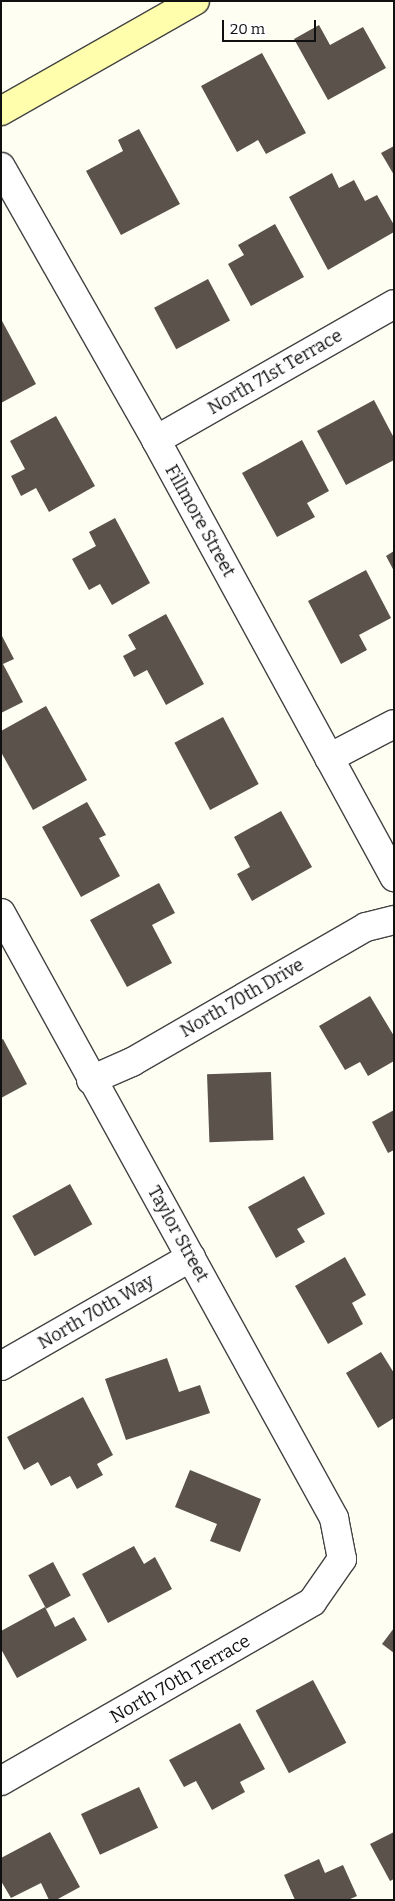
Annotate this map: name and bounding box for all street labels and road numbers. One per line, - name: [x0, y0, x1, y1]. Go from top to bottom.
- street label: North 71st Terrace: [204, 325, 346, 419]
- street label: Fillmore Street: [160, 461, 240, 581]
- street label: North 70th Drive: [176, 954, 308, 1042]
- street label: Taylor Street: [143, 1182, 213, 1286]
- street label: North 70th Way: [34, 1270, 158, 1354]
- street label: North 70th Terrace: [106, 1630, 254, 1728]

